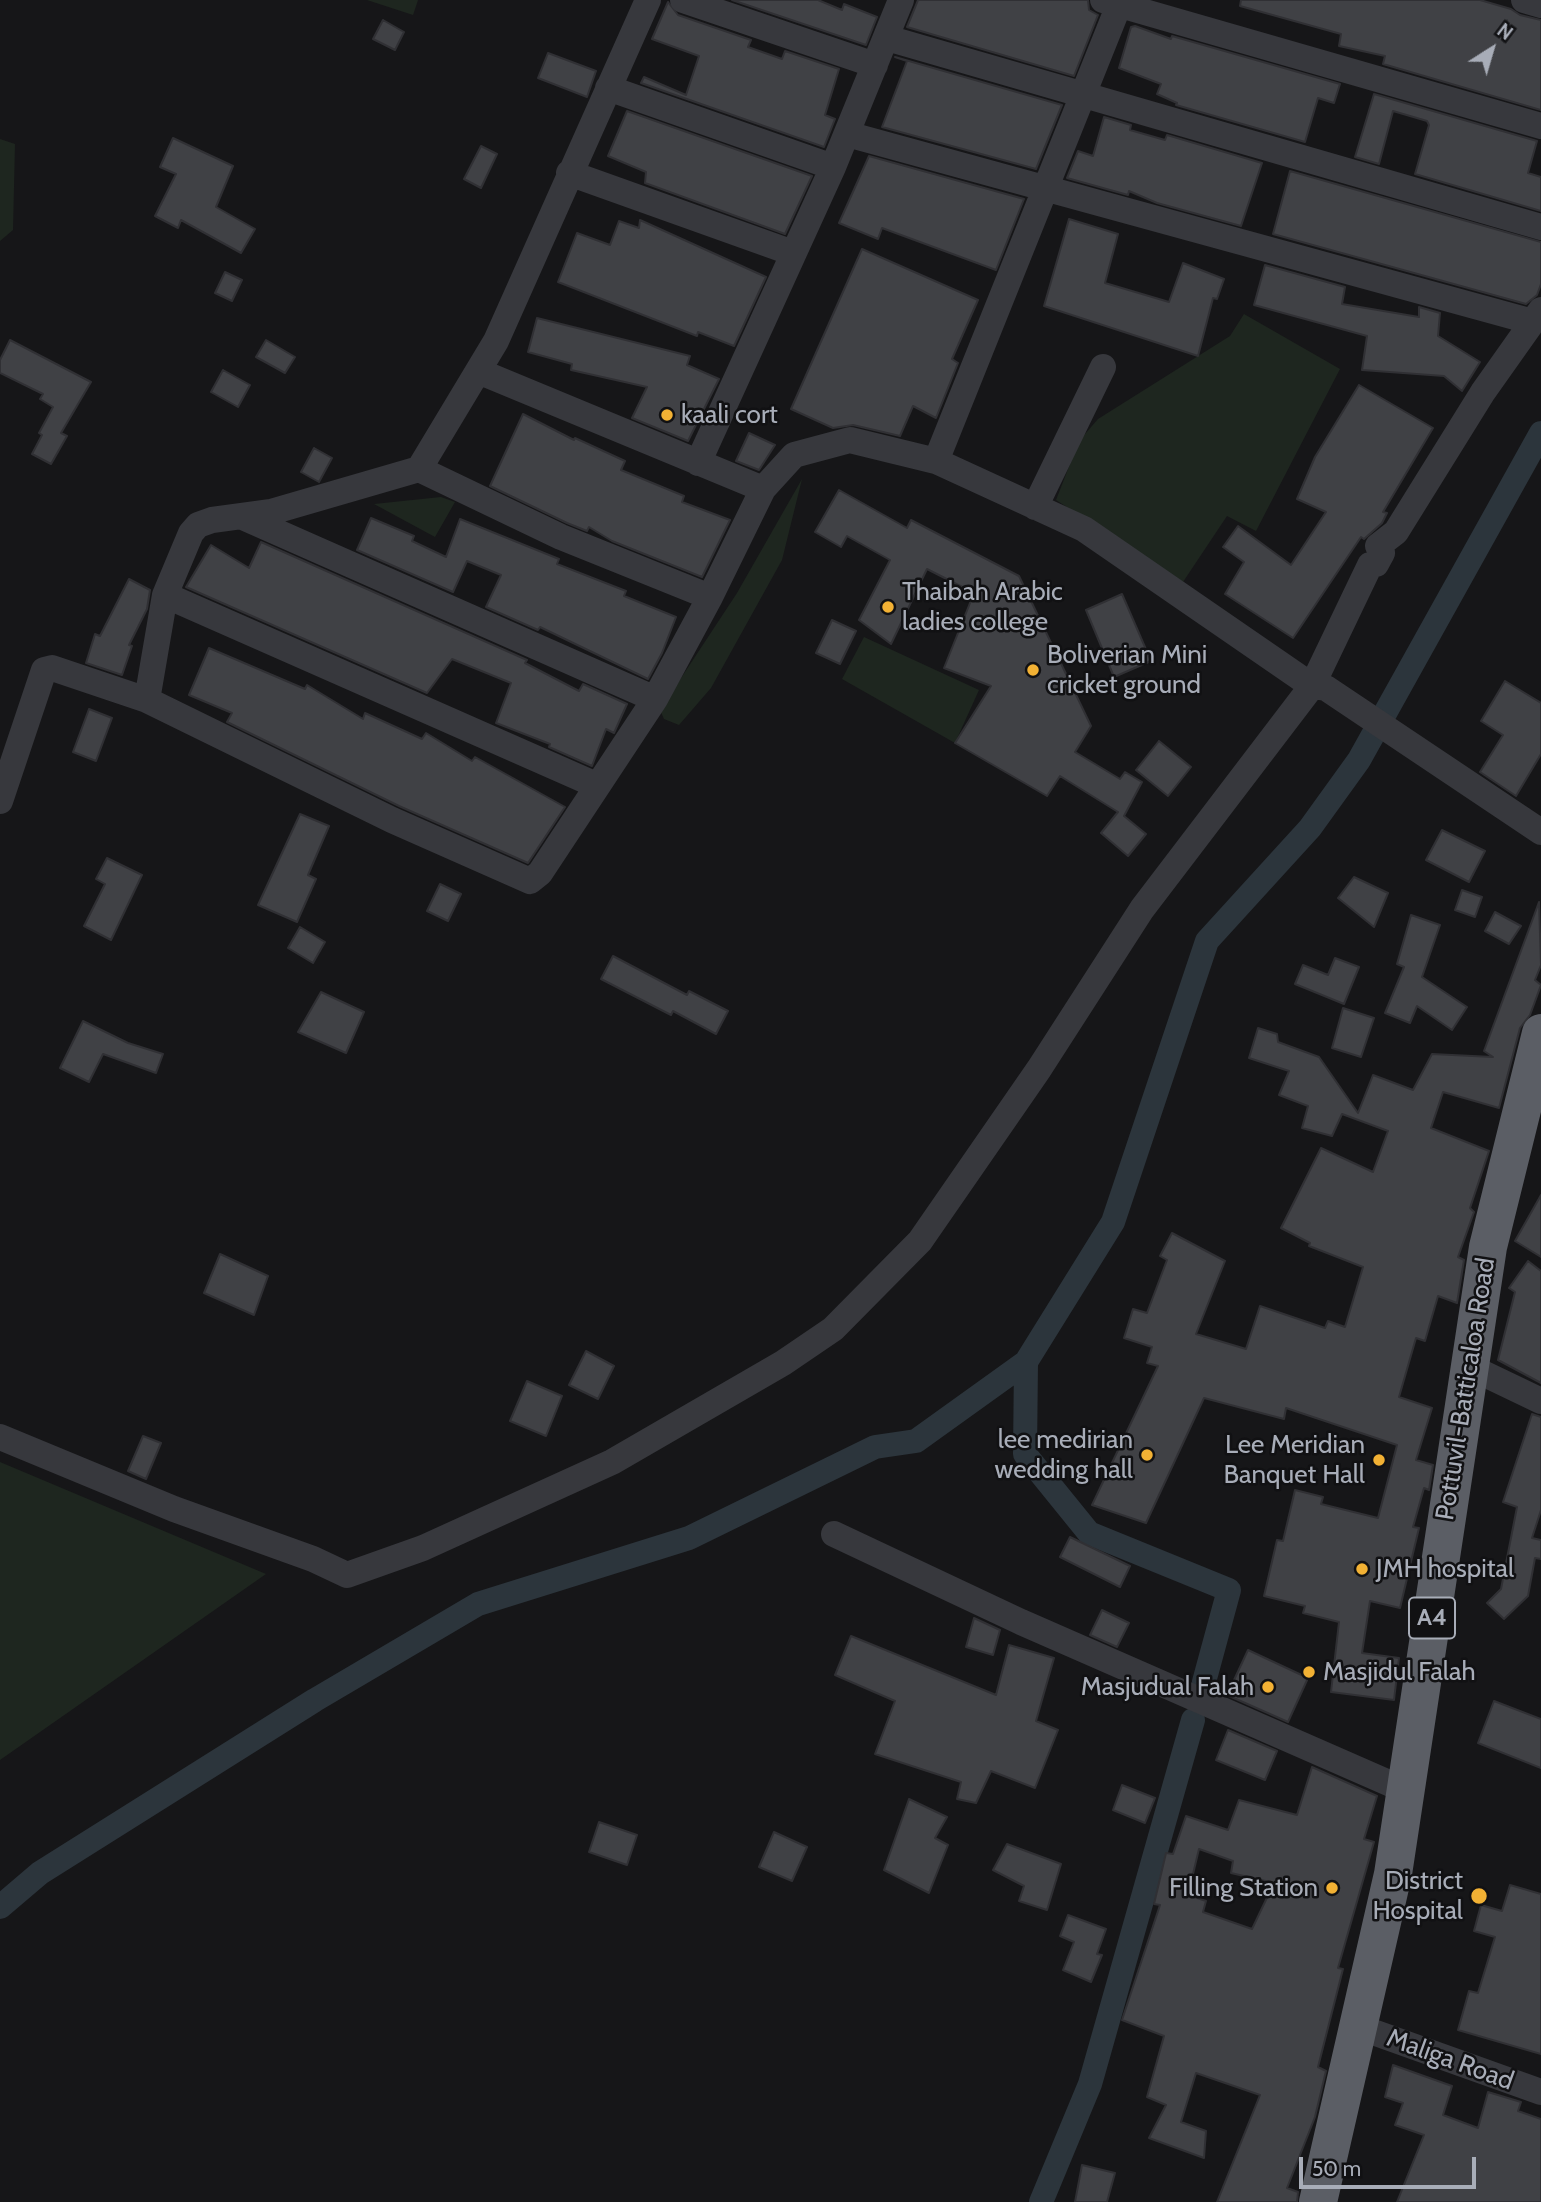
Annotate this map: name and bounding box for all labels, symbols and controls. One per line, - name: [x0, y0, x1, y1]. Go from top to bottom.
- north arrow: [1457, 14, 1527, 84]
- text: N: [1493, 19, 1517, 45]
- place label: kaali cort: [681, 399, 778, 431]
- marker: kaali cort: [659, 407, 675, 423]
- place label: Thaibah Arabic ladies college: [902, 576, 1063, 638]
- marker: Thaibah Arabic ladies college: [880, 599, 896, 615]
- place label: Boliverian Mini cricket ground: [1047, 639, 1207, 700]
- marker: Boliverian Mini cricket ground: [1025, 662, 1041, 678]
- street label: Pottuvil-Batticaloa Road: [1430, 1256, 1502, 1522]
- place label: lee medirian wedding hall: [994, 1424, 1133, 1486]
- place label: Lee Meridian Banquet Hall: [1224, 1429, 1365, 1490]
- marker: lee medirian wedding hall: [1139, 1447, 1155, 1463]
- marker: Lee Meridian Banquet Hall: [1371, 1452, 1387, 1468]
- place label: JMH hospital: [1376, 1553, 1514, 1585]
- marker: JMH hospital: [1354, 1561, 1370, 1577]
- road number: A4: [1409, 1598, 1455, 1638]
- place label: Masjidul Falah: [1323, 1656, 1476, 1688]
- marker: Masjidul Falah: [1301, 1664, 1317, 1680]
- place label: Masjudual Falah: [1081, 1671, 1254, 1703]
- marker: Masjudual Falah: [1260, 1679, 1276, 1695]
- place label: District Hospital: [1373, 1865, 1463, 1926]
- place label: Filling Station: [1169, 1872, 1318, 1904]
- marker: Filling Station: [1324, 1880, 1340, 1896]
- marker: District Hospital: [1469, 1886, 1489, 1906]
- street label: Maliga Road: [1382, 2023, 1518, 2097]
- scale bar: [1303, 2142, 1480, 2186]
- text: 50 m: [1312, 2156, 1361, 2181]

